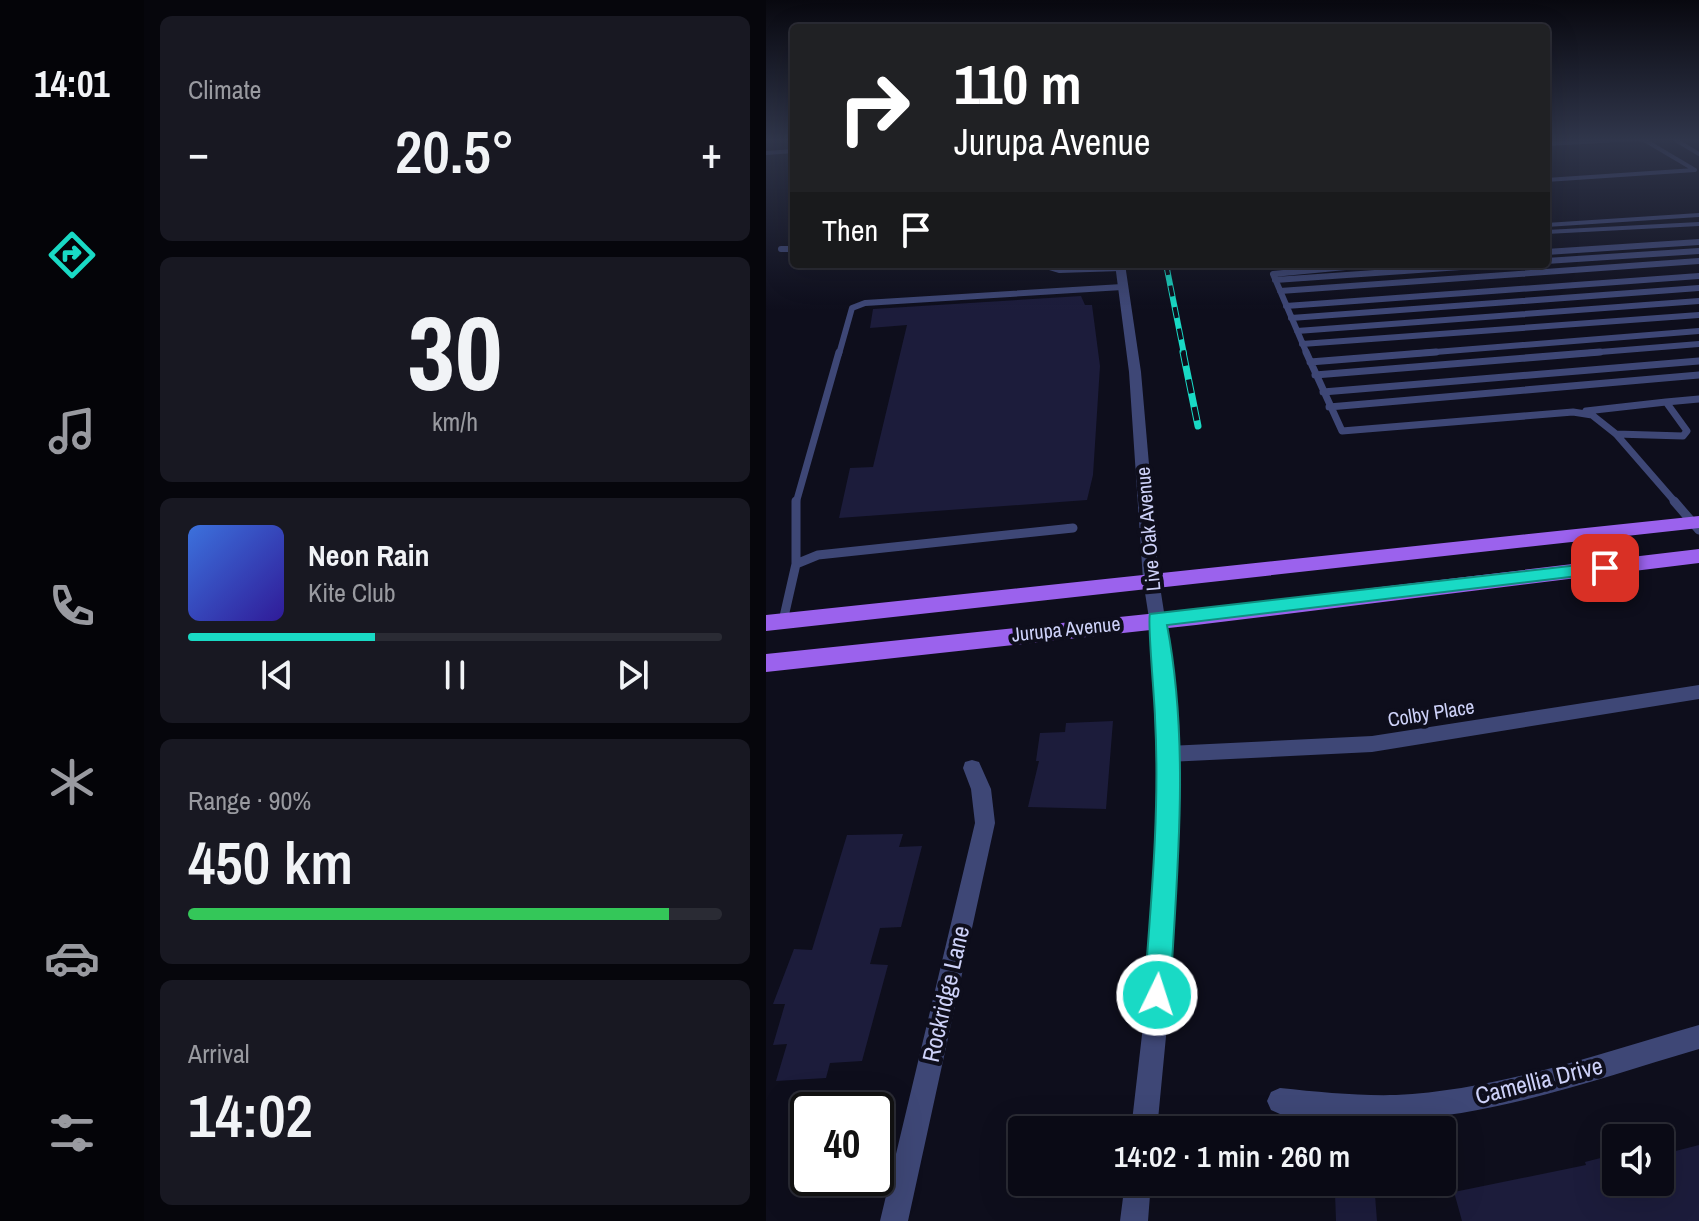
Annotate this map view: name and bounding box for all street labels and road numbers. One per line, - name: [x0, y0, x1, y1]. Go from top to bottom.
- street label: Live Oak Avenue: [1129, 466, 1166, 592]
- street label: Jurupa Avenue: [1010, 609, 1122, 648]
- street label: Colby Place: [1386, 692, 1476, 733]
- street label: Rockridge Lane: [914, 922, 976, 1065]
- street label: Camellia Drive: [1472, 1049, 1606, 1111]

